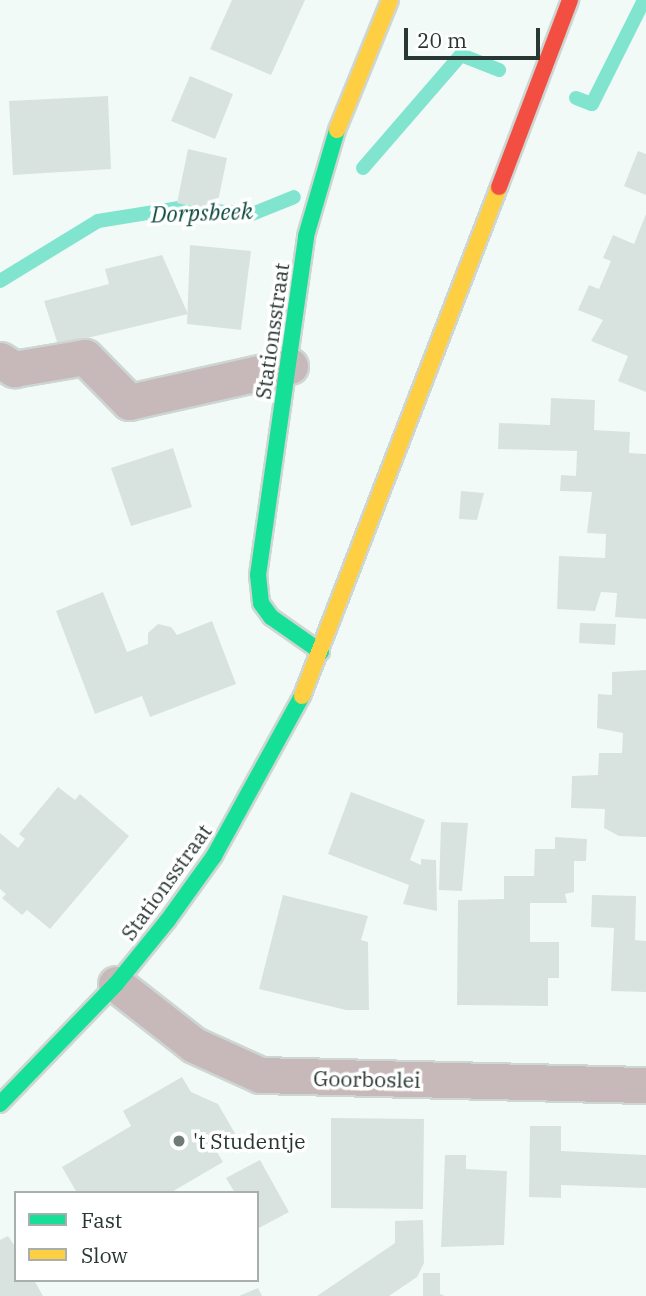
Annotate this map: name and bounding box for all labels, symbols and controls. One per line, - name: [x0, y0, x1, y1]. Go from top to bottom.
- scale bar: [408, 14, 544, 58]
- text: 20 m: [417, 26, 467, 54]
- water label: Dorpsbeek: [151, 196, 253, 228]
- street label: Stationsstraat: [250, 261, 294, 401]
- street label: Stationsstraat: [115, 819, 217, 945]
- street label: Goorboslei: [313, 1065, 421, 1093]
- place label: 't Studentje: [193, 1128, 306, 1154]
- marker: 't Studentje: [171, 1133, 187, 1149]
- legend: [14, 1191, 259, 1282]
- text: Fast: [81, 1206, 122, 1234]
- text: Slow: [81, 1241, 128, 1269]

